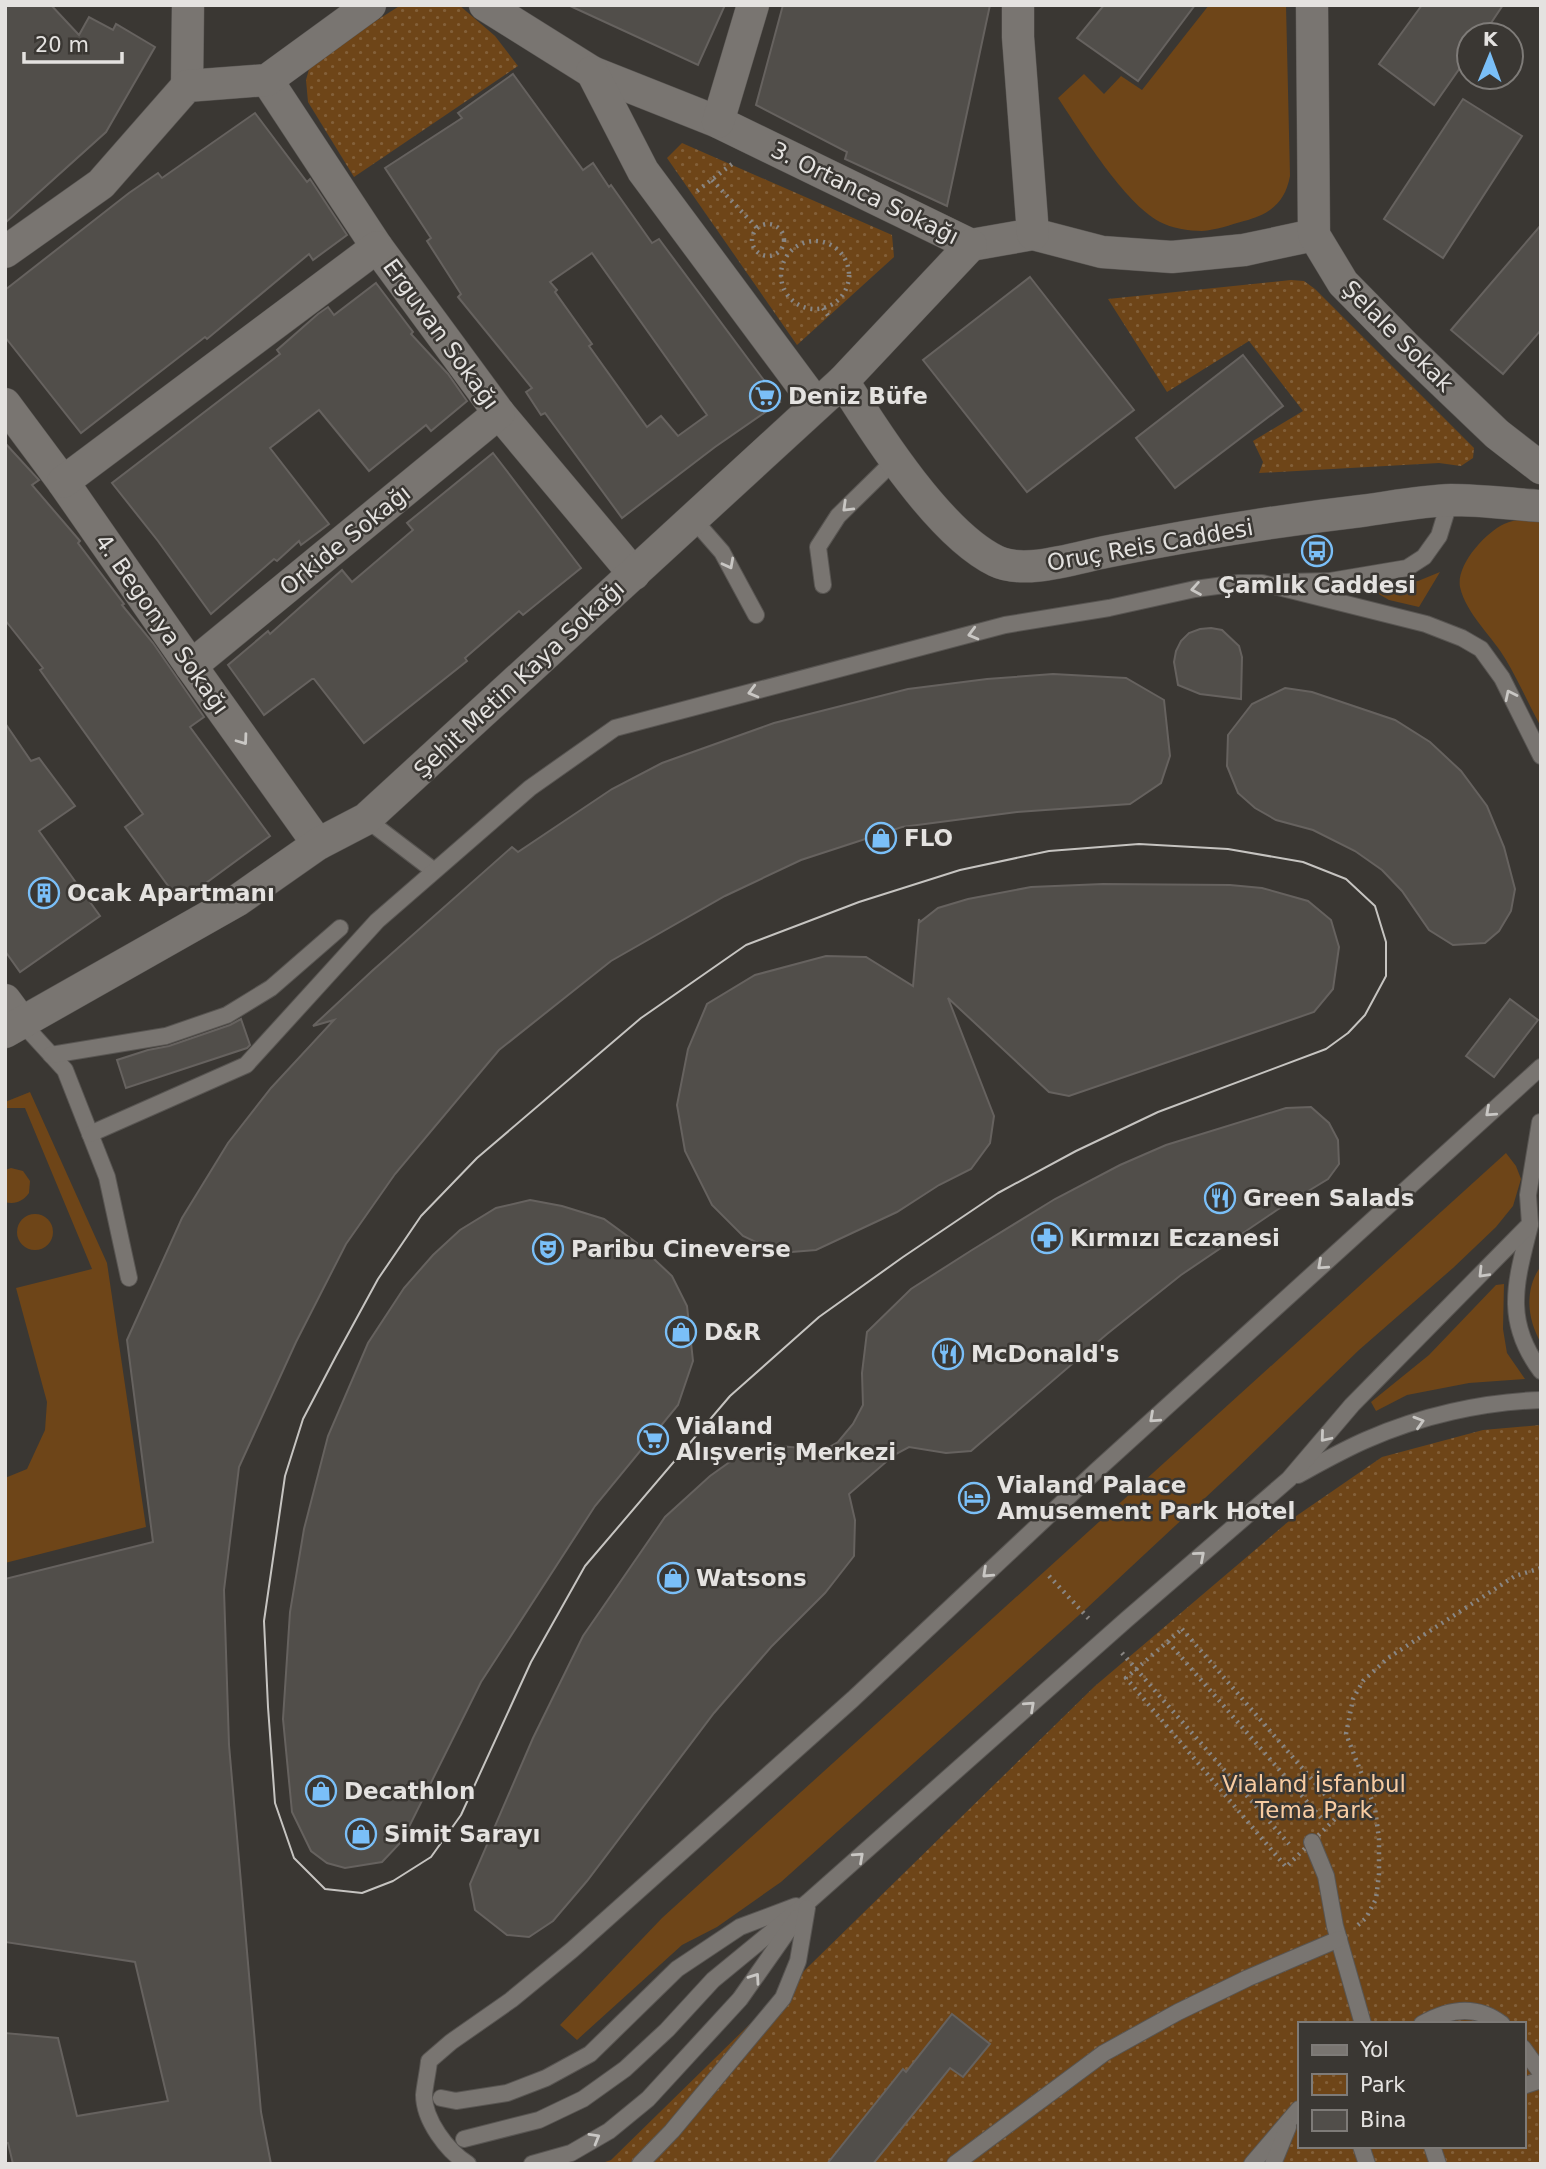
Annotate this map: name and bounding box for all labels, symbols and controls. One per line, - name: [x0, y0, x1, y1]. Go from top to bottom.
- scale bar: [24, 21, 122, 65]
- north arrow: [1455, 21, 1525, 91]
- text: K: [1483, 28, 1499, 50]
- text: 20 m: [35, 33, 89, 57]
- street label: 3. Ortanca Sokağı: [767, 136, 963, 250]
- street label: Erguvan Sokağı: [378, 254, 504, 414]
- street label: Şelale Sokak: [1337, 275, 1459, 397]
- supermarket icon: Deniz Büfe: [748, 379, 782, 413]
- place label: Deniz Büfe: [788, 383, 928, 409]
- street label: Orkide Sokağı: [275, 480, 415, 600]
- one-way arrow: [842, 498, 855, 511]
- street label: Oruç Reis Caddesi: [1045, 514, 1255, 576]
- street label: 4. Begonya Sokağı: [90, 529, 234, 719]
- bus stop icon: Çamlık Caddesi: [1300, 534, 1334, 568]
- one-way arrow: [721, 557, 734, 570]
- place label: Çamlık Caddesi: [1218, 572, 1416, 598]
- street label: Şehit Metin Kaya Sokağı: [409, 575, 629, 783]
- one-way arrow: [1190, 581, 1202, 596]
- one-way arrow: [967, 626, 979, 640]
- one-way arrow: [748, 684, 760, 698]
- one-way arrow: [1505, 690, 1519, 702]
- one-way arrow: [235, 732, 247, 745]
- shop icon: FLO: [864, 821, 898, 855]
- place label: FLO: [904, 825, 953, 851]
- building icon: Ocak Apartmanı: [27, 876, 61, 910]
- place label: Ocak Apartmanı: [67, 880, 275, 906]
- one-way arrow: [1485, 1104, 1498, 1117]
- restaurant icon: Green Salads: [1203, 1181, 1237, 1215]
- place label: Green Salads: [1243, 1185, 1414, 1211]
- pharmacy icon: Kırmızı Eczanesi: [1030, 1221, 1064, 1255]
- place label: Kırmızı Eczanesi: [1070, 1225, 1280, 1251]
- theatre icon: Paribu Cineverse: [531, 1232, 565, 1266]
- place label: Paribu Cineverse: [571, 1236, 791, 1262]
- one-way arrow: [1317, 1257, 1330, 1270]
- one-way arrow: [1478, 1265, 1491, 1278]
- shop icon: D&R: [664, 1315, 698, 1349]
- place label: D&R: [704, 1319, 761, 1345]
- restaurant icon: McDonald's: [931, 1337, 965, 1371]
- place label: McDonald's: [971, 1341, 1119, 1367]
- one-way arrow: [1149, 1410, 1162, 1423]
- place label: Vialand Alışveriş Merkezi: [676, 1413, 896, 1465]
- one-way arrow: [1412, 1416, 1424, 1431]
- supermarket icon: Vialand Alışveriş Merkezi: [636, 1422, 670, 1456]
- one-way arrow: [1321, 1428, 1333, 1441]
- place label: Vialand Palace Amusement Park Hotel: [997, 1472, 1295, 1524]
- hotel icon: Vialand Palace Amusement Park Hotel: [957, 1481, 991, 1515]
- one-way arrow: [1192, 1552, 1205, 1564]
- shop icon: Watsons: [656, 1561, 690, 1595]
- place label: Watsons: [696, 1565, 807, 1591]
- one-way arrow: [982, 1565, 995, 1577]
- one-way arrow: [1021, 1702, 1034, 1714]
- park label: Vialand İsfanbul Tema Park: [1222, 1770, 1406, 1823]
- shop icon: Decathlon: [304, 1774, 338, 1808]
- place label: Decathlon: [344, 1778, 475, 1804]
- shop icon: Simit Sarayı: [344, 1817, 378, 1851]
- place label: Simit Sarayı: [384, 1821, 540, 1847]
- one-way arrow: [851, 1853, 864, 1865]
- one-way arrow: [747, 1973, 759, 1986]
- legend: [1298, 2022, 1525, 2148]
- text: Yol: [1359, 2038, 1389, 2062]
- text: Park: [1360, 2073, 1406, 2097]
- text: Bina: [1360, 2108, 1406, 2132]
- one-way arrow: [588, 2134, 601, 2147]

